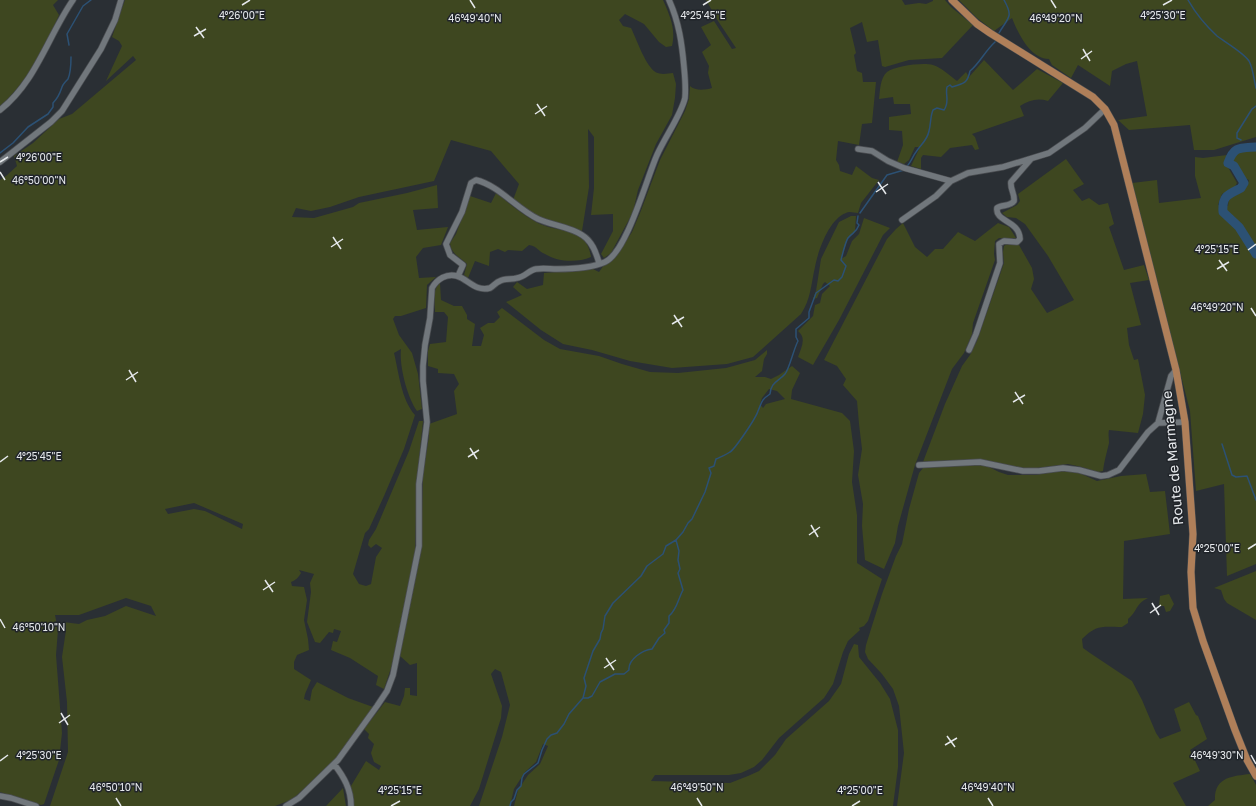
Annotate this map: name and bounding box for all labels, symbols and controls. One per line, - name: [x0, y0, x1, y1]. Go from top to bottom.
- text: 4°26'00"E: [219, 9, 265, 21]
- text: 4°25'45"E: [680, 9, 726, 21]
- text: 4°25'30"E: [1140, 9, 1186, 21]
- text: 46°49'40"N: [448, 12, 502, 24]
- text: 46°49'20"N: [1030, 12, 1083, 24]
- text: 4°26'00"E: [16, 151, 62, 163]
- text: 46°50'00"N: [12, 174, 66, 186]
- text: 4°25'15"E: [1195, 243, 1239, 255]
- text: 46°49'20"N: [1191, 301, 1244, 313]
- street label: Route de Marmagne: [1158, 390, 1186, 526]
- text: 4°25'45"E: [16, 450, 62, 462]
- text: 4°25'00"E: [1194, 542, 1240, 554]
- text: 46°50'10"N: [13, 621, 65, 633]
- text: 4°25'30"E: [16, 749, 62, 761]
- text: 46°49'30"N: [1190, 749, 1244, 761]
- text: 46°50'10"N: [90, 781, 142, 793]
- text: 46°49'50"N: [671, 781, 724, 793]
- text: 46°49'40"N: [961, 781, 1015, 793]
- text: 4°25'15"E: [378, 784, 422, 796]
- text: 4°25'00"E: [837, 784, 883, 796]

